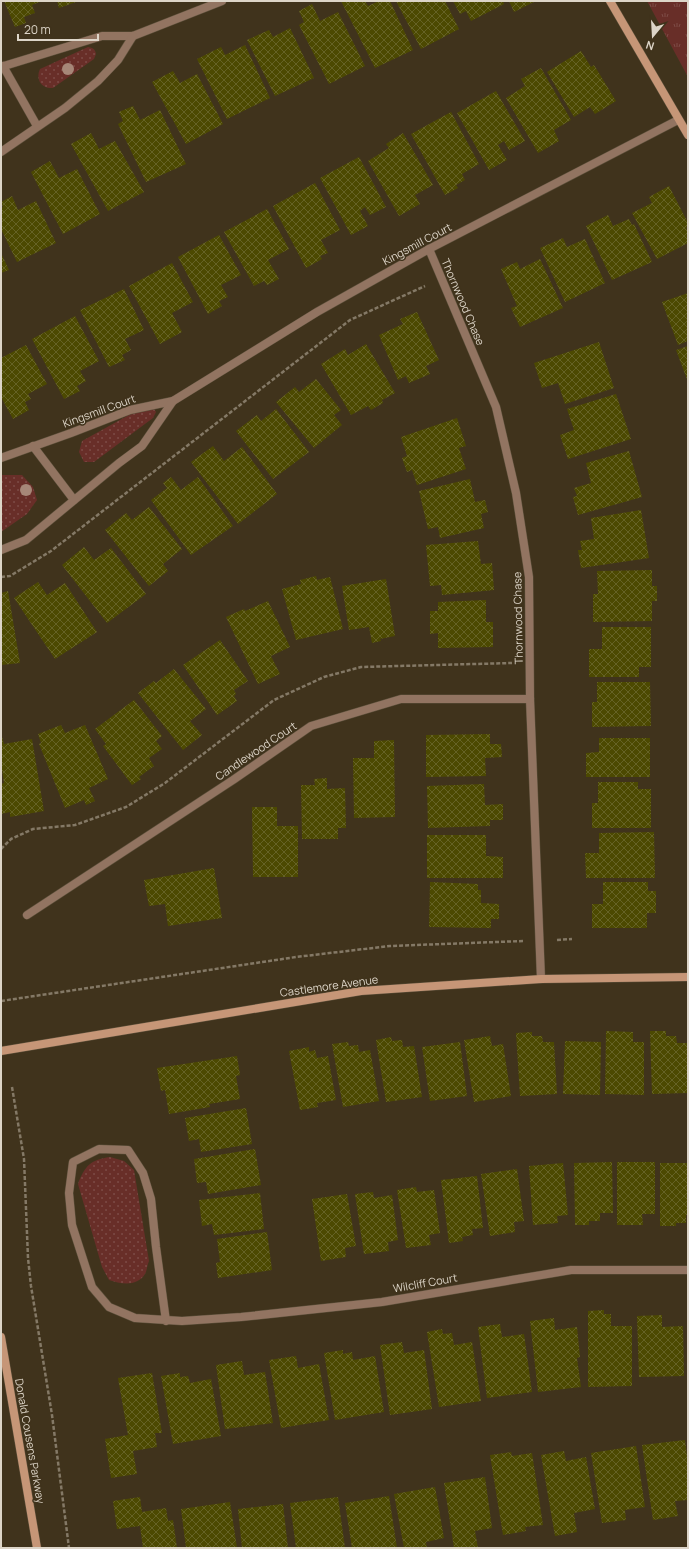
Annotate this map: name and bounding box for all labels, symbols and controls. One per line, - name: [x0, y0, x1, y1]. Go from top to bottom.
- scale bar: [18, 16, 98, 42]
- north arrow: [633, 16, 673, 56]
- text: 20 m: [24, 21, 51, 38]
- text: N: [644, 38, 656, 54]
- street label: Kingsmill Court: [379, 219, 454, 268]
- street label: Thornwood Chase: [438, 256, 489, 348]
- street label: Kingsmill Court: [60, 390, 137, 431]
- street label: Thornwood Chase: [509, 571, 526, 665]
- street label: Candlewood Court: [212, 718, 299, 783]
- street label: Castlemore Avenue: [279, 971, 380, 1000]
- street label: Wilcliff Court: [392, 1269, 458, 1296]
- street label: Donald Cousens Parkway: [12, 1377, 49, 1505]

